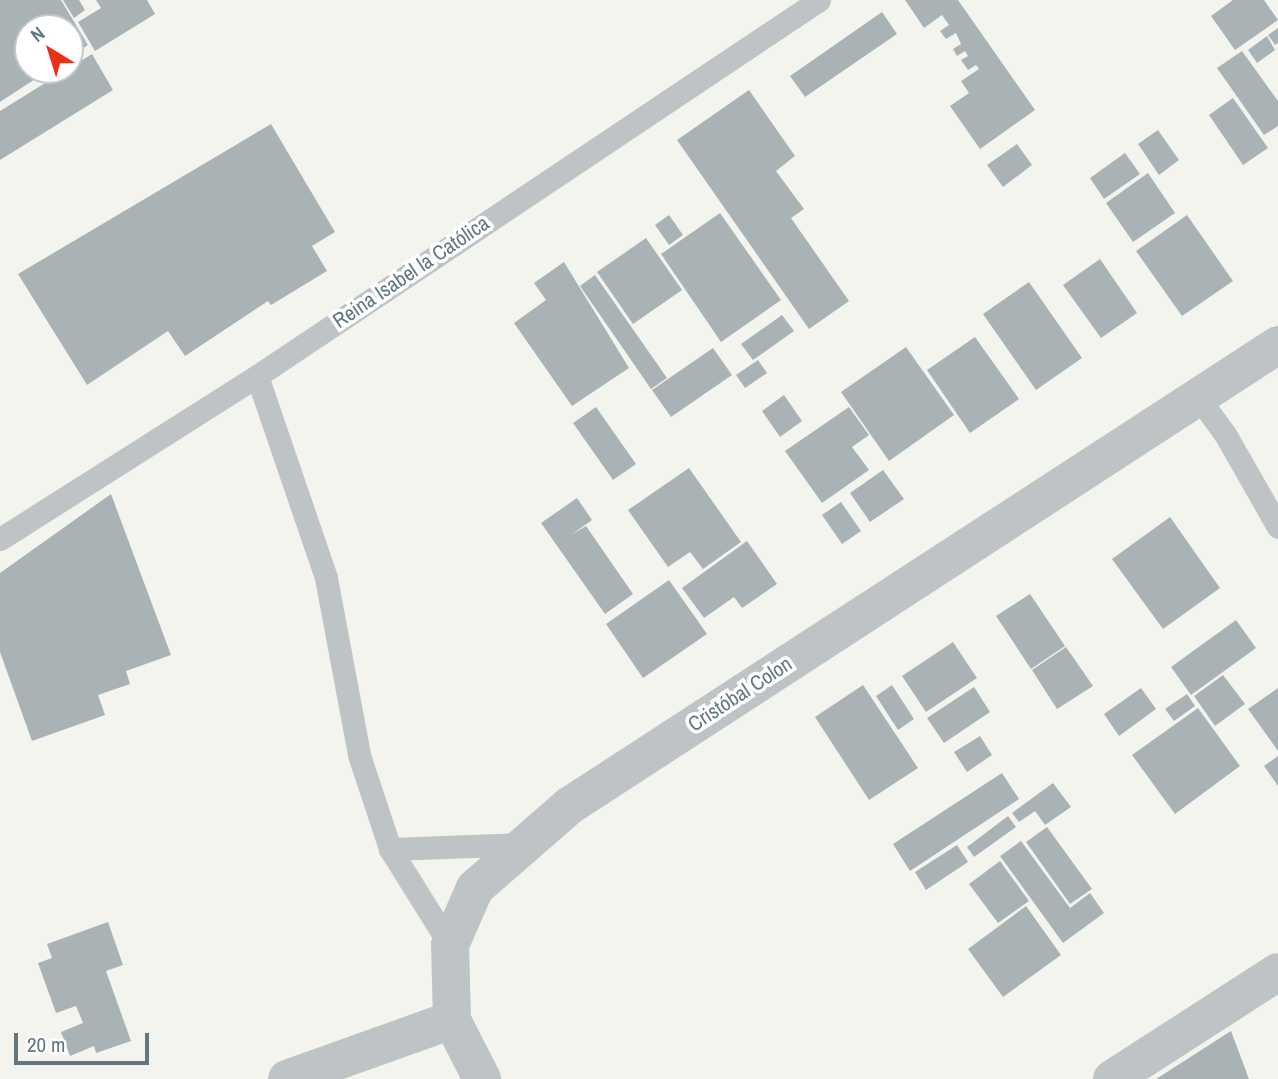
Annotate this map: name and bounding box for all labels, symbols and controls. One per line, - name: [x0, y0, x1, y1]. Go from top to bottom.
- north arrow: [14, 14, 84, 84]
- text: N: [25, 20, 50, 48]
- street label: Reina Isabel la Católica: [328, 210, 494, 334]
- street label: Cristóbal Colon: [683, 651, 797, 737]
- scale bar: [18, 1020, 152, 1064]
- text: 20 m: [27, 1030, 65, 1059]

